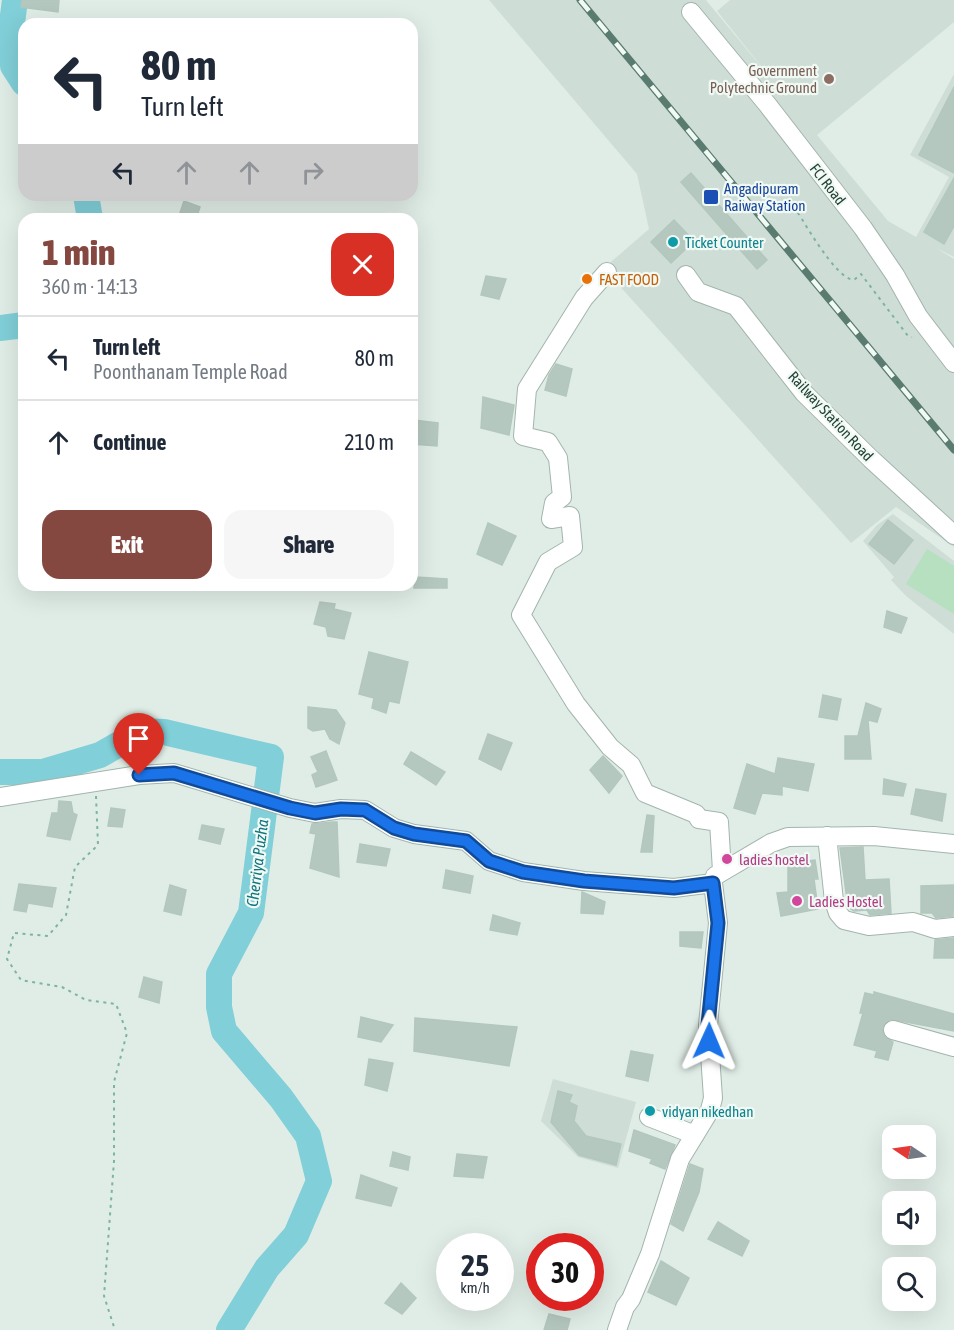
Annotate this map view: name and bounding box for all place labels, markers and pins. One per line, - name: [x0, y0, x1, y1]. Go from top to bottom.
- place label: Government Polytechnic Ground: [710, 62, 817, 96]
- marker: Government Polytechnic Ground: [822, 72, 836, 86]
- place label: Angadipuram Raiway Station: [724, 180, 806, 214]
- marker: Angadipuram Raiway Station: [702, 188, 720, 206]
- place label: Ticket Counter: [685, 234, 764, 251]
- marker: Ticket Counter: [666, 235, 680, 249]
- place label: FAST FOOD: [599, 271, 659, 288]
- marker: FAST FOOD: [580, 272, 594, 286]
- pin: [113, 713, 164, 775]
- place label: ladies hostel: [739, 851, 809, 868]
- marker: ladies hostel: [720, 852, 734, 866]
- place label: Ladies Hostel: [809, 893, 883, 910]
- marker: Ladies Hostel: [790, 894, 804, 908]
- place label: vidyan nikedhan: [662, 1103, 753, 1120]
- marker: vidyan nikedhan: [643, 1104, 657, 1118]

